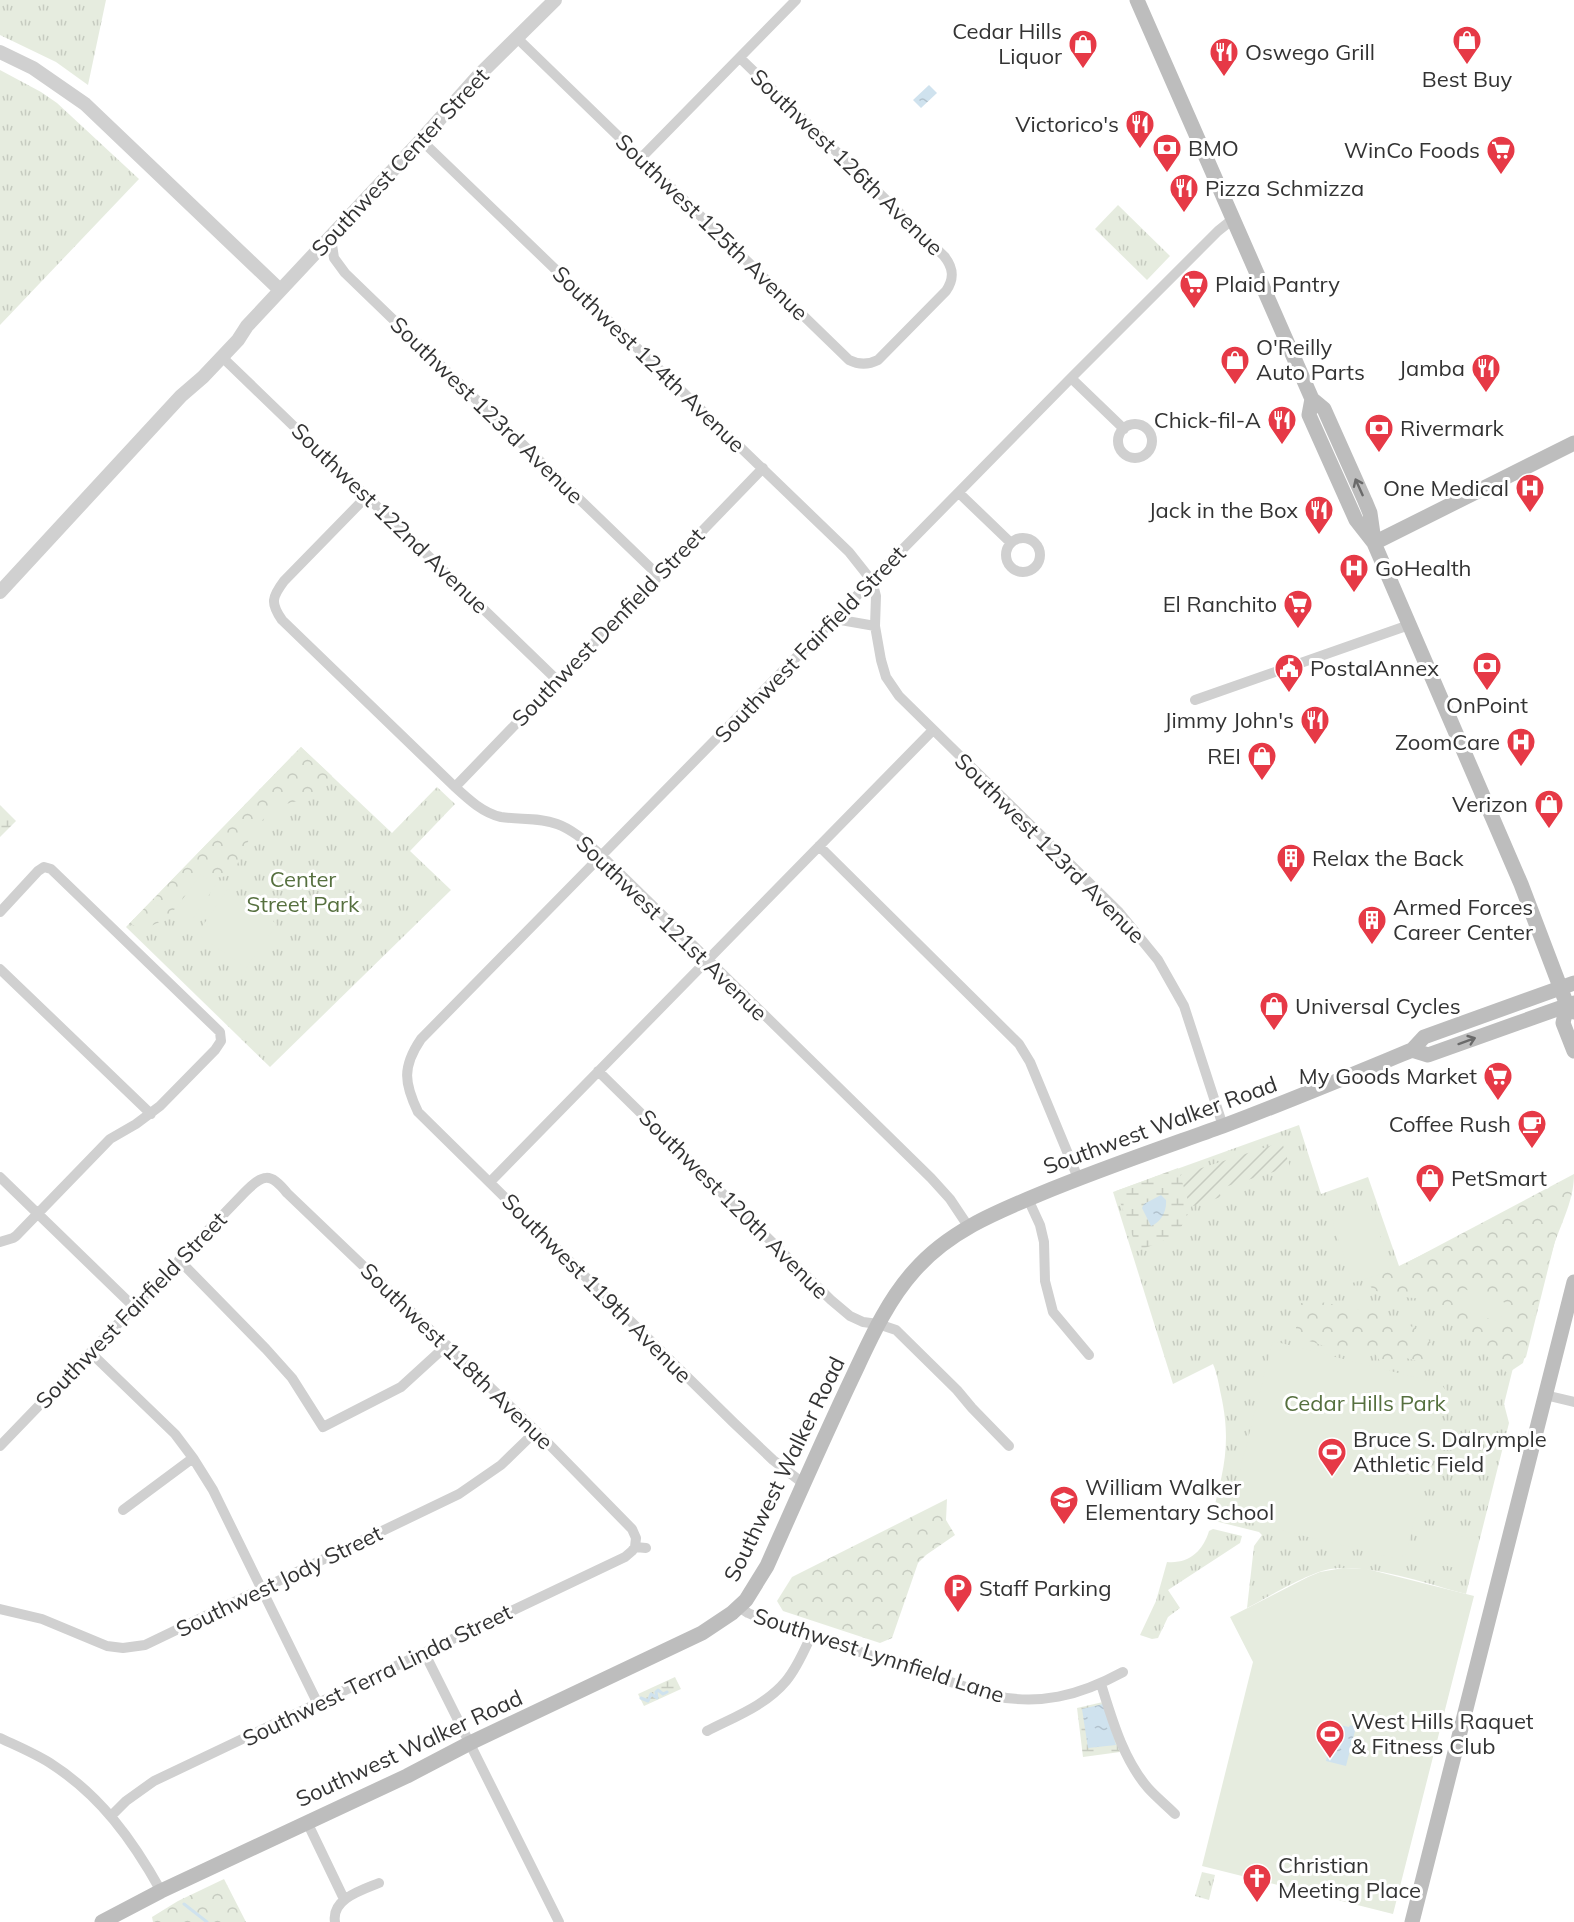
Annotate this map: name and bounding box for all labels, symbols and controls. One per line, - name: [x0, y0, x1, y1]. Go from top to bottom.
- place label: Cedar Hills Liquor: [952, 17, 1062, 70]
- shop icon: Best Buy: [1451, 24, 1483, 66]
- shop icon: Cedar Hills Liquor: [1067, 28, 1099, 70]
- restaurant icon: Oswego Grill: [1208, 36, 1240, 78]
- place label: Oswego Grill: [1245, 38, 1375, 66]
- street label: Southwest Center Street: [305, 62, 495, 262]
- street label: Southwest 126th Avenue: [745, 63, 949, 261]
- place label: Best Buy: [1422, 65, 1513, 93]
- restaurant icon: Victorico's: [1124, 108, 1156, 150]
- place label: Victorico's: [1015, 110, 1119, 138]
- street label: Southwest 125th Avenue: [610, 128, 814, 326]
- bank icon: BMO: [1151, 132, 1183, 174]
- place label: BMO: [1188, 134, 1239, 162]
- supermarket icon: WinCo Foods: [1485, 134, 1517, 176]
- place label: WinCo Foods: [1344, 136, 1480, 164]
- restaurant icon: Pizza Schmizza: [1168, 172, 1200, 214]
- place label: Pizza Schmizza: [1205, 174, 1364, 202]
- street label: Southwest 124th Avenue: [547, 260, 751, 458]
- supermarket icon: Plaid Pantry: [1178, 268, 1210, 310]
- place label: Plaid Pantry: [1215, 270, 1340, 298]
- street label: Southwest 123rd Avenue: [385, 310, 589, 510]
- place label: O'Reilly Auto Parts: [1256, 333, 1365, 386]
- shop icon: O'Reilly Auto Parts: [1219, 344, 1251, 386]
- restaurant icon: Jamba: [1470, 352, 1502, 394]
- place label: Jamba: [1399, 354, 1465, 382]
- restaurant icon: Chick-fil-A: [1266, 404, 1298, 446]
- place label: Chick-fil-A: [1154, 406, 1261, 434]
- bank icon: Rivermark: [1363, 412, 1395, 454]
- place label: Rivermark: [1400, 414, 1504, 442]
- street label: Southwest 122nd Avenue: [286, 417, 494, 619]
- hospital icon: One Medical: [1514, 472, 1546, 514]
- place label: One Medical: [1383, 474, 1509, 502]
- one-way arrow: [1353, 479, 1364, 497]
- restaurant icon: Jack in the Box: [1303, 494, 1335, 536]
- place label: Jack in the Box: [1148, 496, 1298, 524]
- street label: Southwest Denfield Street: [506, 522, 710, 732]
- street label: Southwest Fairfield Street: [709, 539, 912, 748]
- hospital icon: GoHealth: [1338, 552, 1370, 594]
- place label: GoHealth: [1375, 554, 1472, 582]
- supermarket icon: El Ranchito: [1282, 588, 1314, 630]
- place label: El Ranchito: [1163, 590, 1277, 618]
- bank icon: OnPoint: [1471, 650, 1503, 692]
- public building icon: PostalAnnex: [1273, 652, 1305, 694]
- place label: PostalAnnex: [1310, 654, 1439, 682]
- place label: OnPoint: [1446, 691, 1528, 719]
- restaurant icon: Jimmy John's: [1299, 704, 1331, 746]
- place label: Jimmy John's: [1164, 706, 1294, 734]
- hospital icon: ZoomCare: [1505, 726, 1537, 768]
- place label: ZoomCare: [1395, 728, 1500, 756]
- shop icon: REI: [1246, 740, 1278, 782]
- place label: REI: [1207, 742, 1241, 770]
- street label: Southwest 123rd Avenue: [949, 747, 1151, 949]
- shop icon: Verizon: [1533, 788, 1565, 830]
- place label: Verizon: [1452, 790, 1528, 818]
- street label: Southwest 121st Avenue: [571, 829, 773, 1027]
- building icon: Relax the Back: [1275, 842, 1307, 884]
- place label: Relax the Back: [1312, 844, 1464, 872]
- park label: Center Street Park: [247, 865, 360, 918]
- place label: Armed Forces Career Center: [1393, 893, 1533, 946]
- building icon: Armed Forces Career Center: [1356, 904, 1388, 946]
- shop icon: Universal Cycles: [1258, 990, 1290, 1032]
- place label: Universal Cycles: [1295, 992, 1461, 1020]
- one-way arrow: [1458, 1034, 1476, 1045]
- supermarket icon: My Goods Market: [1482, 1060, 1514, 1102]
- place label: My Goods Market: [1299, 1062, 1477, 1090]
- street label: Southwest Walker Road: [1039, 1070, 1281, 1180]
- street label: Southwest 120th Avenue: [633, 1103, 835, 1305]
- cafe icon: Coffee Rush: [1516, 1108, 1548, 1150]
- place label: Coffee Rush: [1389, 1110, 1511, 1138]
- shop icon: PetSmart: [1414, 1162, 1446, 1204]
- place label: PetSmart: [1451, 1164, 1547, 1192]
- street label: Southwest 119th Avenue: [496, 1187, 698, 1389]
- street label: Southwest Fairfield Street: [30, 1205, 233, 1414]
- street label: Southwest 118th Avenue: [355, 1257, 559, 1455]
- street label: Southwest Walker Road: [717, 1352, 851, 1586]
- park label: Cedar Hills Park: [1284, 1389, 1447, 1417]
- place label: Bruce S. DaIrymple Athletic Field: [1353, 1425, 1547, 1478]
- sports icon: Bruce S. DaIrymple Athletic Field: [1316, 1436, 1348, 1478]
- place label: William Walker Elementary School: [1085, 1473, 1274, 1526]
- school or university icon: William Walker Elementary School: [1048, 1484, 1080, 1526]
- street label: Southwest Jody Street: [171, 1519, 387, 1643]
- parking icon: Staff Parking: [942, 1572, 974, 1614]
- place label: Staff Parking: [979, 1574, 1112, 1602]
- street label: Southwest Terra Linda Street: [238, 1597, 516, 1752]
- street label: Southwest Lynnfield Lane: [750, 1601, 1008, 1709]
- street label: Southwest Walker Road: [291, 1683, 527, 1813]
- place label: West Hills Raquet & Fitness Club: [1351, 1707, 1534, 1760]
- sports icon: West Hills Raquet & Fitness Club: [1314, 1718, 1346, 1760]
- place label: Christian Meeting Place: [1278, 1851, 1421, 1904]
- church icon: Christian Meeting Place: [1241, 1862, 1273, 1904]

